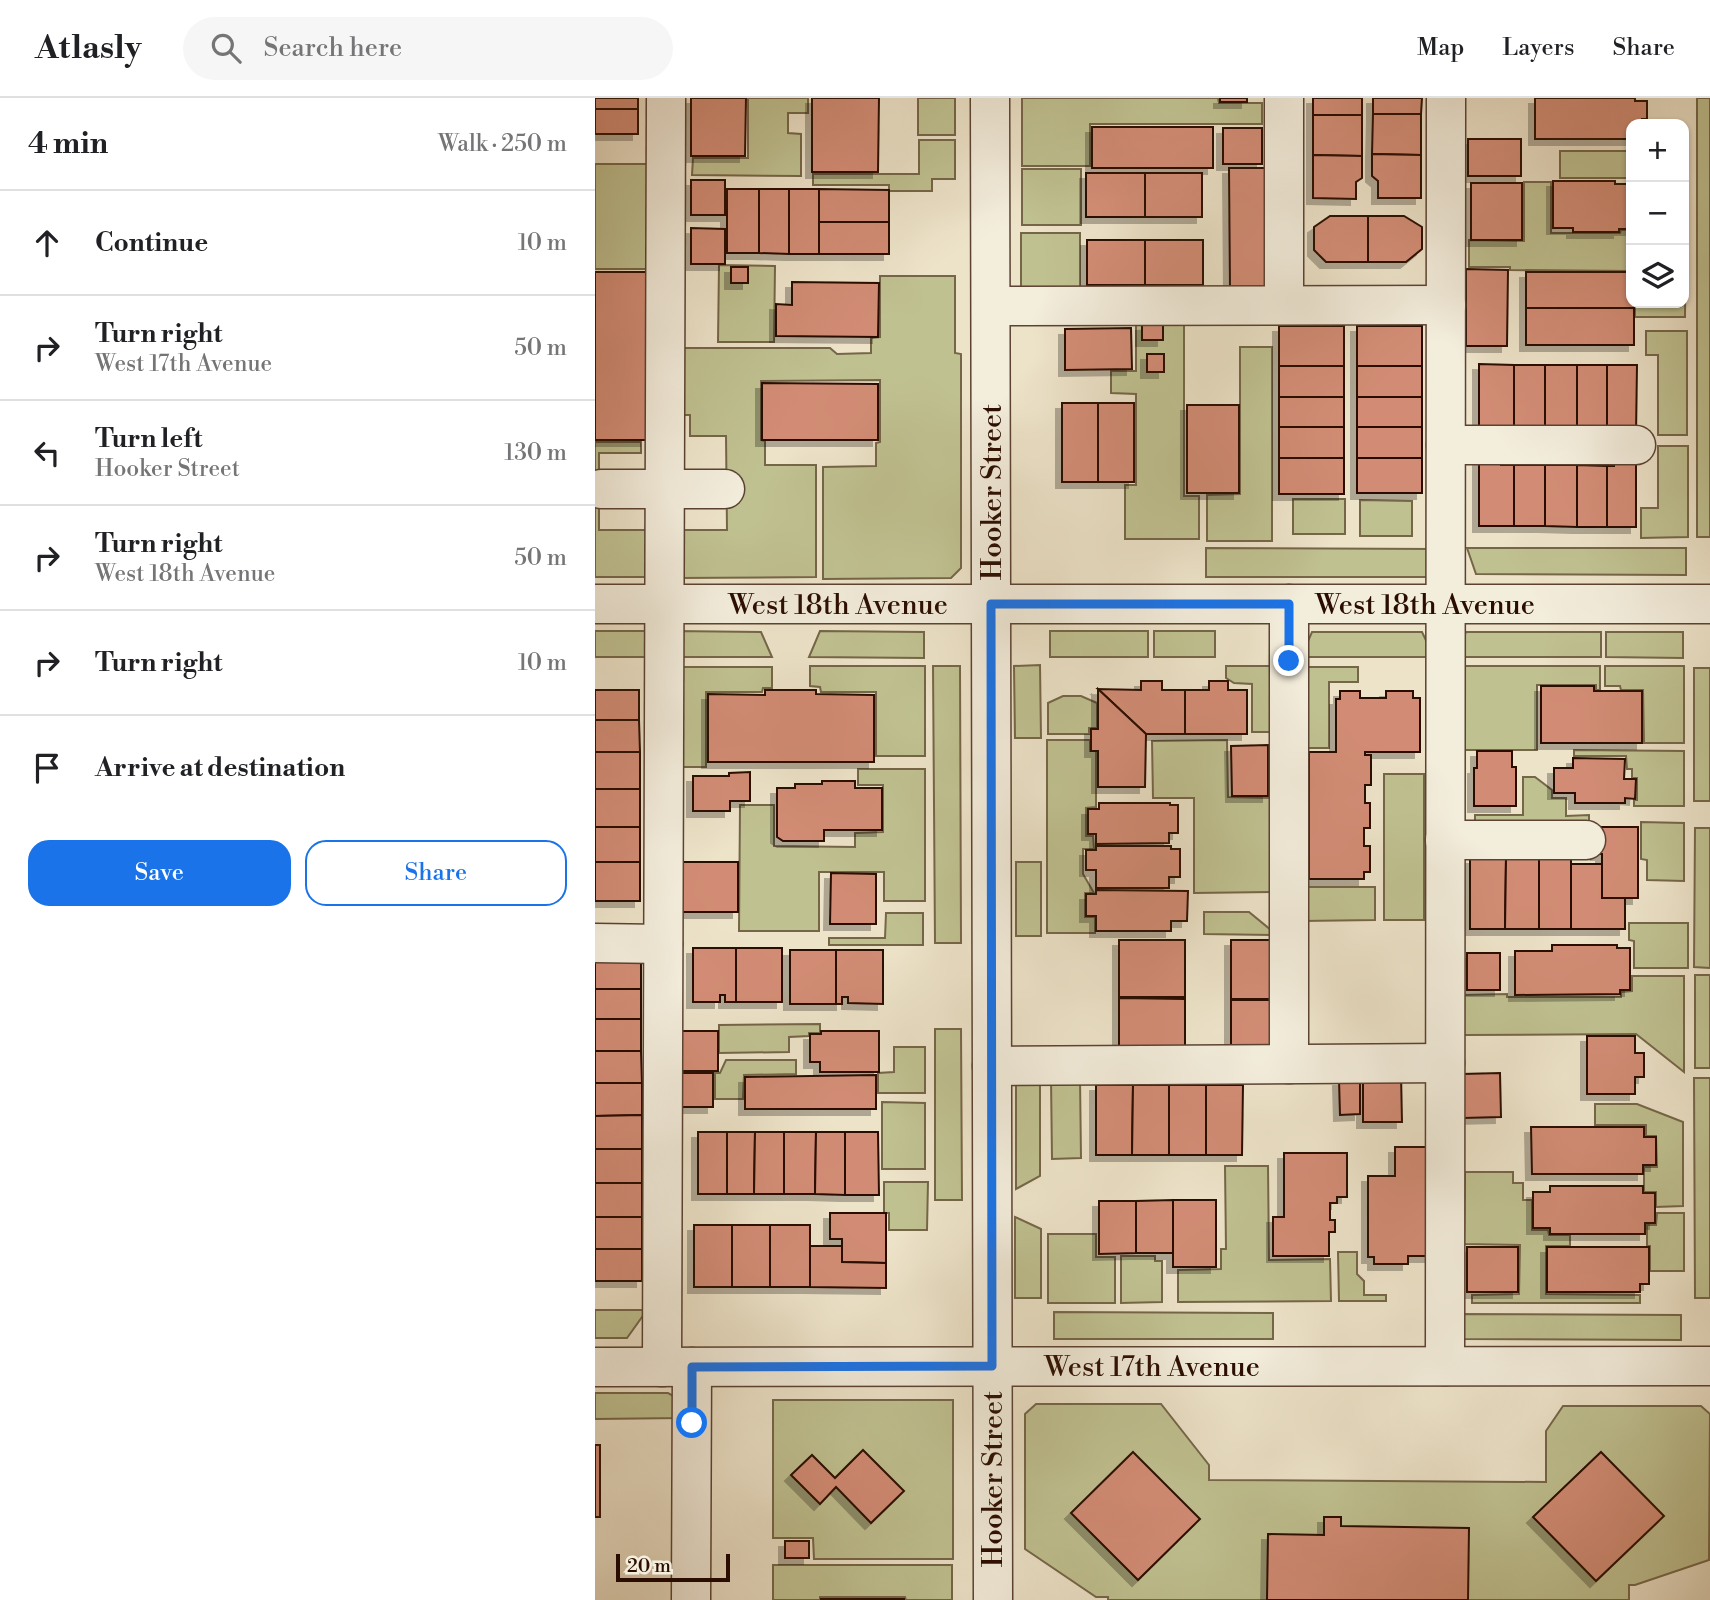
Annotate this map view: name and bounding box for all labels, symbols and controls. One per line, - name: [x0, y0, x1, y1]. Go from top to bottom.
- search box: [183, 17, 673, 80]
- text: Atlasly: [35, 28, 141, 69]
- icon: search: [207, 29, 245, 67]
- text: Search here: [263, 32, 402, 64]
- text: Map: [1417, 33, 1464, 63]
- text: Layers: [1502, 33, 1574, 63]
- text: Share: [1612, 33, 1675, 63]
- map controls: [1626, 119, 1689, 308]
- button: +: [1626, 119, 1689, 182]
- text: 4 min: [28, 125, 108, 163]
- text: Walk · 250 m: [438, 130, 567, 158]
- button: −: [1626, 182, 1689, 245]
- icon: ahead: [28, 224, 66, 262]
- text: Continue: [95, 227, 208, 259]
- text: 10 m: [518, 229, 567, 257]
- button: layers: [1626, 245, 1689, 308]
- text: Turn right: [95, 318, 223, 350]
- icon: right: [28, 329, 66, 367]
- text: 50 m: [514, 334, 567, 362]
- text: West 17th Avenue: [95, 350, 272, 378]
- street label: Hooker Street: [975, 404, 1010, 580]
- text: Turn left: [95, 423, 203, 455]
- icon: left: [28, 434, 66, 472]
- text: 130 m: [504, 439, 567, 467]
- text: Hooker Street: [95, 455, 240, 483]
- text: Turn right: [95, 528, 223, 560]
- icon: right: [28, 539, 66, 577]
- text: 50 m: [514, 544, 567, 572]
- text: West 18th Avenue: [95, 560, 275, 588]
- street label: West 18th Avenue: [727, 588, 948, 623]
- street label: West 18th Avenue: [1314, 588, 1535, 623]
- icon: right: [28, 644, 66, 682]
- route end: [1273, 645, 1304, 676]
- text: Turn right: [95, 647, 223, 679]
- text: 10 m: [518, 649, 567, 677]
- icon: arrive: [28, 749, 66, 787]
- text: Arrive at destination: [95, 752, 345, 784]
- button: Save: [28, 840, 291, 906]
- button: Share: [305, 840, 567, 906]
- street label: West 17th Avenue: [1043, 1350, 1260, 1385]
- street label: Hooker Street: [976, 1391, 1011, 1567]
- route start: [676, 1407, 707, 1438]
- scale bar: [616, 1551, 730, 1583]
- text: 20 m: [627, 1554, 671, 1578]

